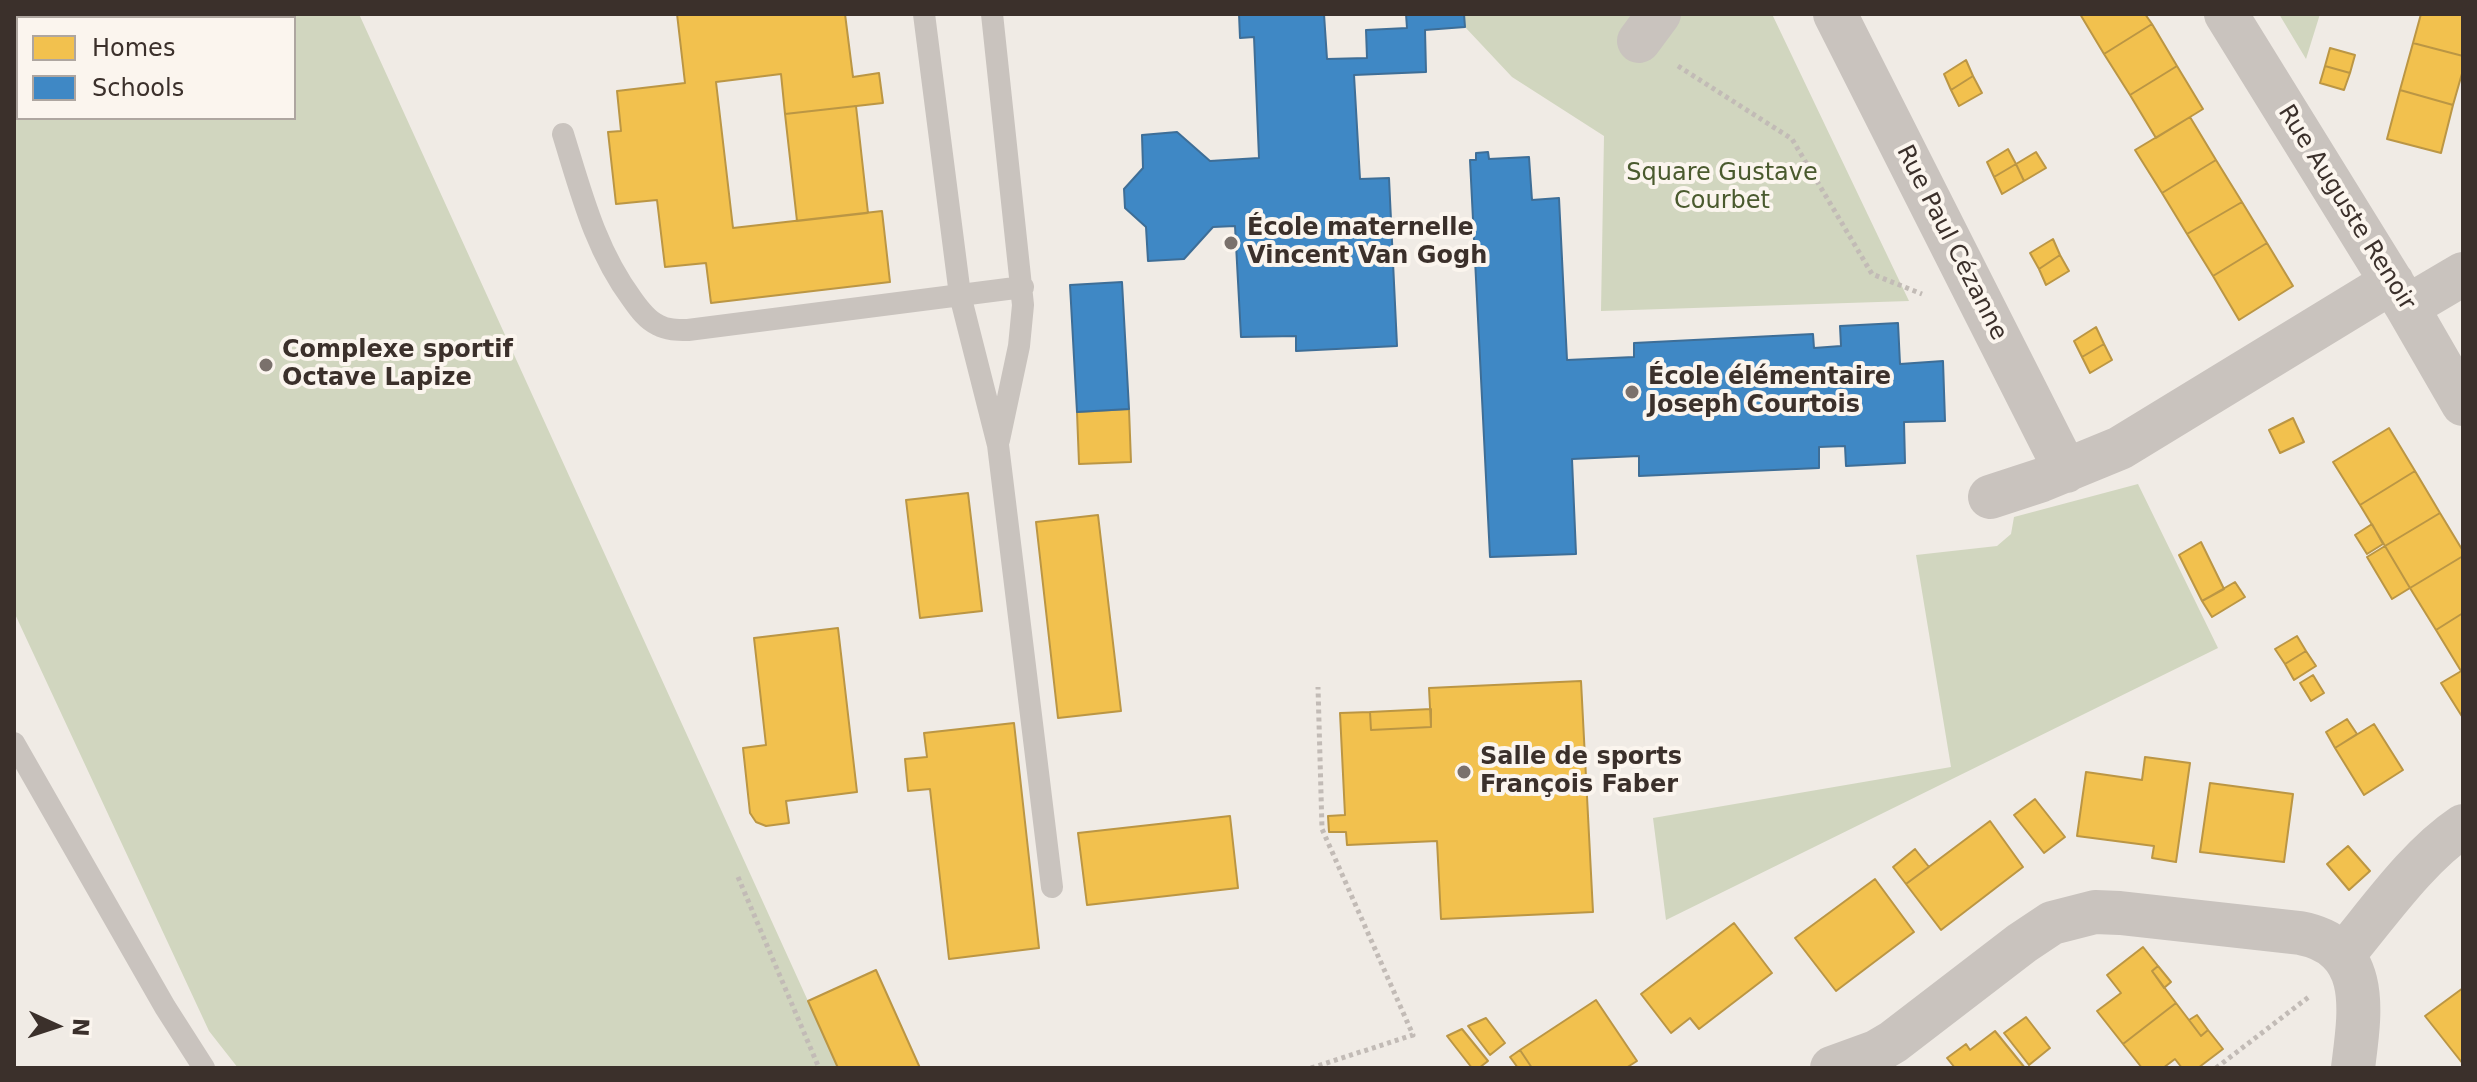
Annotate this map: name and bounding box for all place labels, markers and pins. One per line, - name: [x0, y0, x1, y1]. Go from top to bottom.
- place label: École maternelle Vincent Van Gogh: [1247, 215, 1487, 271]
- marker: École maternelle Vincent Van Gogh: [1222, 234, 1240, 252]
- place label: Complexe sportif Octave Lapize: [282, 337, 513, 393]
- marker: Complexe sportif Octave Lapize: [257, 356, 275, 374]
- place label: École élémentaire Joseph Courtois: [1648, 364, 1891, 420]
- marker: École élémentaire Joseph Courtois: [1623, 383, 1641, 401]
- place label: Salle de sports François Faber: [1480, 744, 1682, 800]
- marker: Salle de sports François Faber: [1455, 763, 1473, 781]

